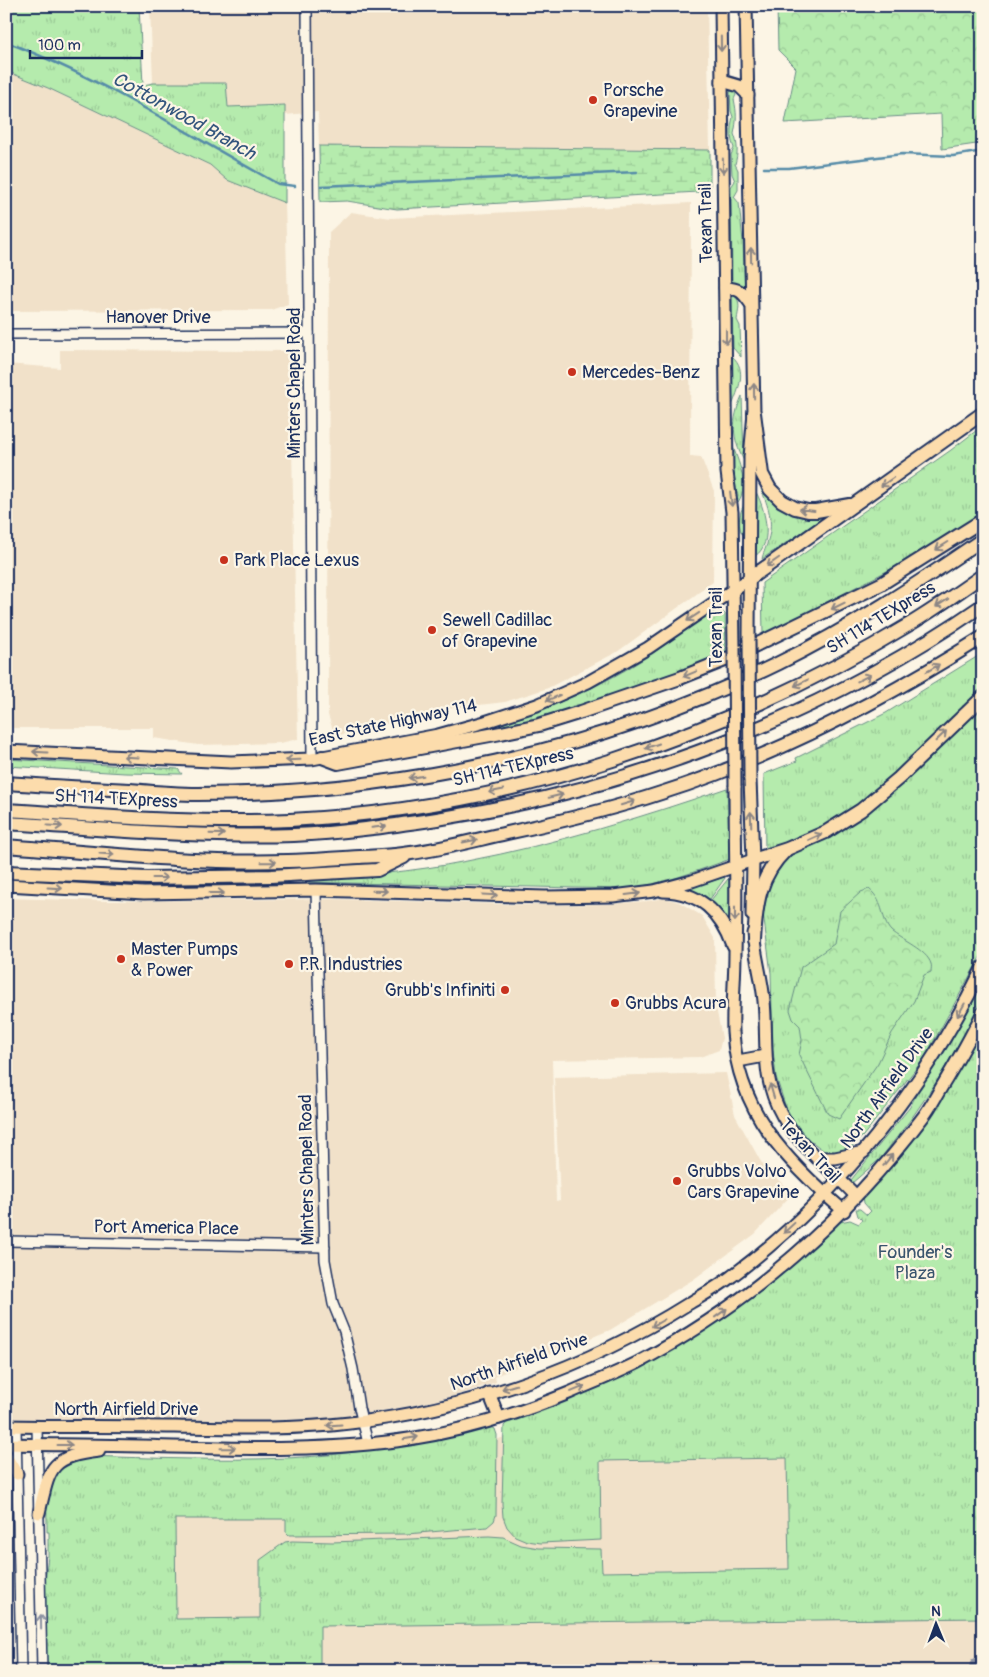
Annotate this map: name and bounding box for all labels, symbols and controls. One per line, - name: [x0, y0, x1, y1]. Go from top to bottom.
- scale bar: [30, 28, 142, 60]
- one-way arrow: [716, 35, 726, 51]
- text: 100 m: [38, 36, 81, 55]
- water label: Cottonwood Branch: [108, 67, 261, 166]
- place label: Porsche Grapevine: [603, 79, 677, 123]
- marker: Porsche Grapevine: [587, 94, 599, 106]
- one-way arrow: [718, 157, 728, 173]
- street label: Texan Trail: [694, 183, 718, 263]
- one-way arrow: [746, 247, 755, 263]
- street label: Hanover Drive: [105, 306, 211, 329]
- street label: Minters Chapel Road: [283, 307, 306, 459]
- one-way arrow: [721, 329, 730, 345]
- place label: Mercedes-Benz: [582, 361, 700, 384]
- marker: Mercedes-Benz: [566, 366, 578, 378]
- one-way arrow: [749, 383, 758, 399]
- one-way arrow: [880, 477, 894, 487]
- one-way arrow: [726, 491, 736, 507]
- one-way arrow: [800, 505, 816, 515]
- one-way arrow: [935, 541, 949, 551]
- place label: Park Place Lexus: [234, 549, 359, 572]
- marker: Park Place Lexus: [218, 554, 230, 566]
- one-way arrow: [766, 557, 780, 567]
- street label: SH 114 TEXpress: [822, 576, 940, 660]
- street label: Texan Trail: [705, 587, 728, 667]
- one-way arrow: [936, 598, 950, 608]
- one-way arrow: [830, 601, 845, 611]
- place label: Sewell Cadillac of Grapevine: [442, 609, 552, 653]
- one-way arrow: [686, 612, 700, 622]
- marker: Sewell Cadillac of Grapevine: [426, 624, 438, 636]
- one-way arrow: [925, 663, 939, 673]
- one-way arrow: [683, 670, 698, 679]
- one-way arrow: [856, 673, 871, 683]
- one-way arrow: [794, 678, 809, 688]
- street label: East State Highway 114: [307, 694, 480, 752]
- one-way arrow: [545, 694, 561, 703]
- one-way arrow: [934, 730, 947, 742]
- street label: SH 114 TEXpress: [450, 742, 576, 792]
- one-way arrow: [644, 742, 660, 752]
- one-way arrow: [32, 748, 48, 757]
- one-way arrow: [123, 752, 140, 762]
- one-way arrow: [285, 755, 301, 764]
- one-way arrow: [408, 772, 424, 782]
- street label: SH 114 TEXpress: [54, 784, 178, 814]
- one-way arrow: [488, 787, 504, 796]
- one-way arrow: [548, 791, 564, 800]
- one-way arrow: [619, 798, 635, 808]
- one-way arrow: [747, 812, 756, 828]
- one-way arrow: [47, 822, 63, 831]
- one-way arrow: [371, 822, 387, 832]
- one-way arrow: [209, 830, 225, 839]
- one-way arrow: [807, 831, 822, 841]
- one-way arrow: [461, 836, 477, 846]
- one-way arrow: [99, 849, 115, 858]
- one-way arrow: [261, 857, 277, 867]
- one-way arrow: [152, 873, 168, 883]
- one-way arrow: [47, 883, 63, 893]
- one-way arrow: [371, 887, 387, 896]
- one-way arrow: [209, 888, 225, 898]
- one-way arrow: [625, 889, 641, 899]
- one-way arrow: [482, 890, 498, 899]
- one-way arrow: [730, 906, 740, 922]
- place label: Master Pumps & Power: [131, 938, 238, 982]
- marker: Master Pumps & Power: [115, 953, 127, 965]
- place label: P.R. Industries: [299, 953, 402, 976]
- marker: P.R. Industries: [283, 958, 295, 970]
- place label: Grubb's Infiniti: [385, 979, 495, 1002]
- marker: Grubb's Infiniti: [499, 984, 511, 996]
- place label: Grubbs Acura: [625, 992, 727, 1015]
- marker: Grubbs Acura: [609, 997, 621, 1009]
- one-way arrow: [956, 1003, 966, 1018]
- street label: North Airfield Drive: [835, 1023, 939, 1153]
- one-way arrow: [767, 1083, 777, 1099]
- street label: Minters Chapel Road: [294, 1094, 320, 1246]
- street label: Texan Trail: [774, 1114, 846, 1188]
- one-way arrow: [883, 1154, 894, 1167]
- place label: Grubbs Volvo Cars Grapevine: [687, 1160, 799, 1204]
- marker: Grubbs Volvo Cars Grapevine: [671, 1175, 683, 1187]
- street label: Port America Place: [93, 1215, 239, 1241]
- one-way arrow: [783, 1222, 796, 1234]
- park label: Founder's Plaza: [878, 1241, 952, 1285]
- one-way arrow: [713, 1308, 727, 1318]
- one-way arrow: [651, 1318, 666, 1328]
- street label: North Airfield Drive: [447, 1328, 591, 1396]
- one-way arrow: [502, 1383, 518, 1392]
- one-way arrow: [570, 1384, 585, 1393]
- street label: North Airfield Drive: [54, 1398, 198, 1421]
- one-way arrow: [326, 1420, 342, 1429]
- one-way arrow: [403, 1433, 419, 1443]
- one-way arrow: [56, 1440, 73, 1450]
- one-way arrow: [219, 1443, 235, 1453]
- north arrow: [912, 1600, 962, 1650]
- text: N: [931, 1603, 941, 1620]
- one-way arrow: [36, 1614, 46, 1630]

